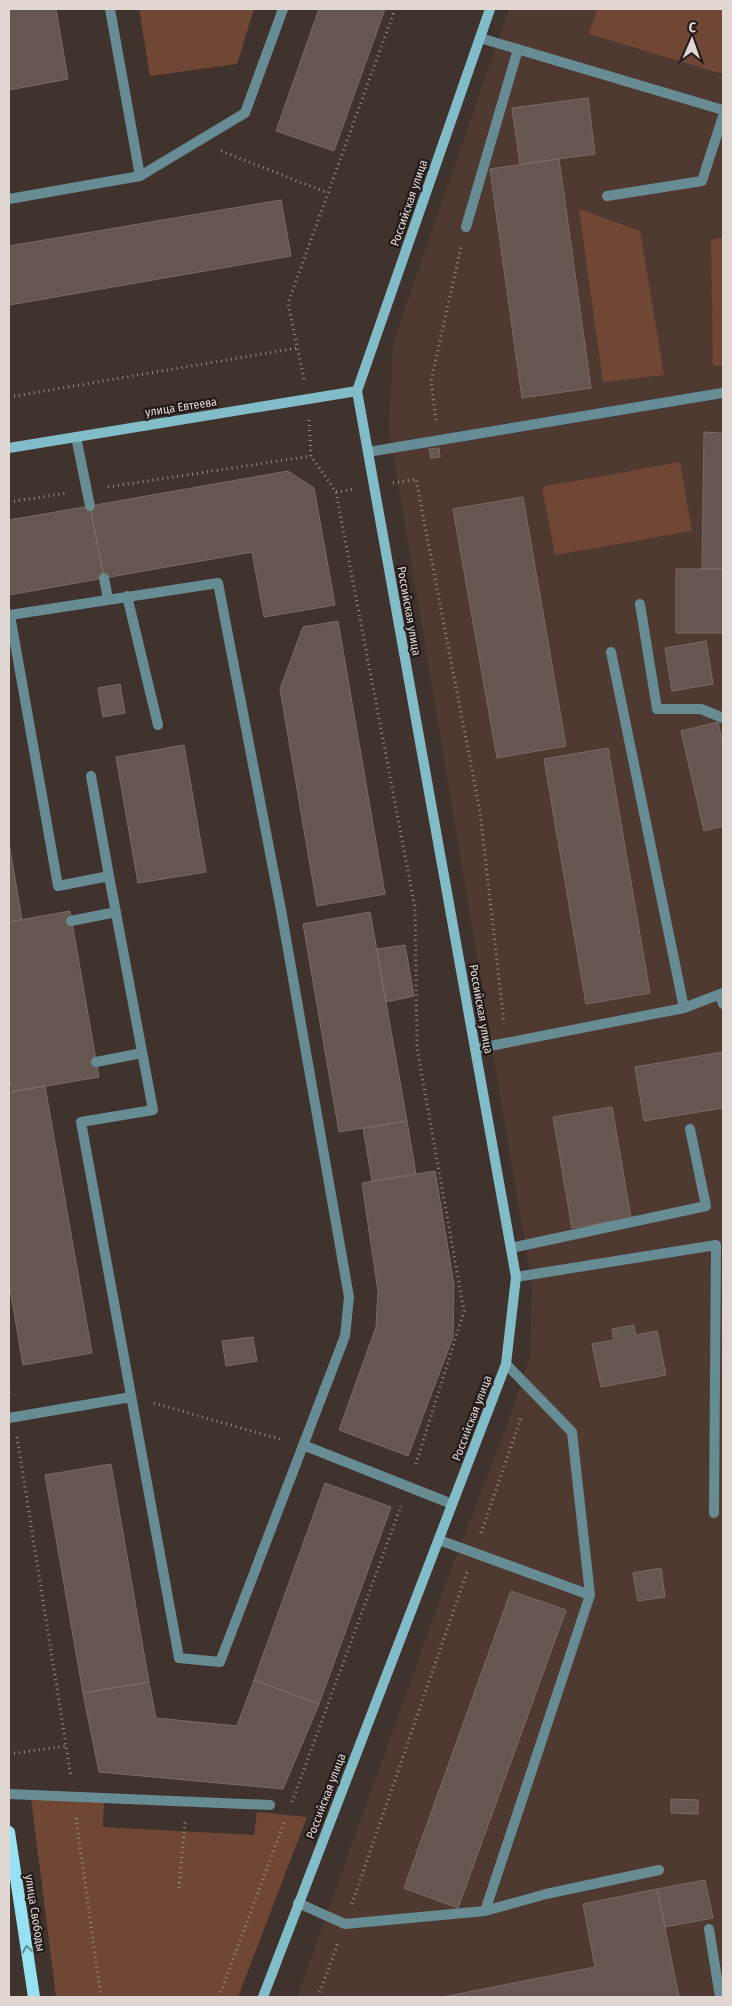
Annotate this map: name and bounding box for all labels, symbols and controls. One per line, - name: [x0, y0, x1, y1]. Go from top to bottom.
- north arrow: [667, 15, 717, 65]
- text: С: [688, 19, 697, 36]
- street label: Российская улица: [388, 158, 430, 248]
- street label: улица Евтеева: [144, 394, 218, 420]
- street label: Российская улица: [394, 565, 424, 657]
- street label: Российская улица: [466, 963, 496, 1055]
- street label: Российская улица: [449, 1373, 495, 1463]
- street label: Российская улица: [303, 1751, 349, 1841]
- street label: улица Свободы: [22, 1874, 48, 1952]
- one-way arrow: [22, 1945, 32, 1953]

